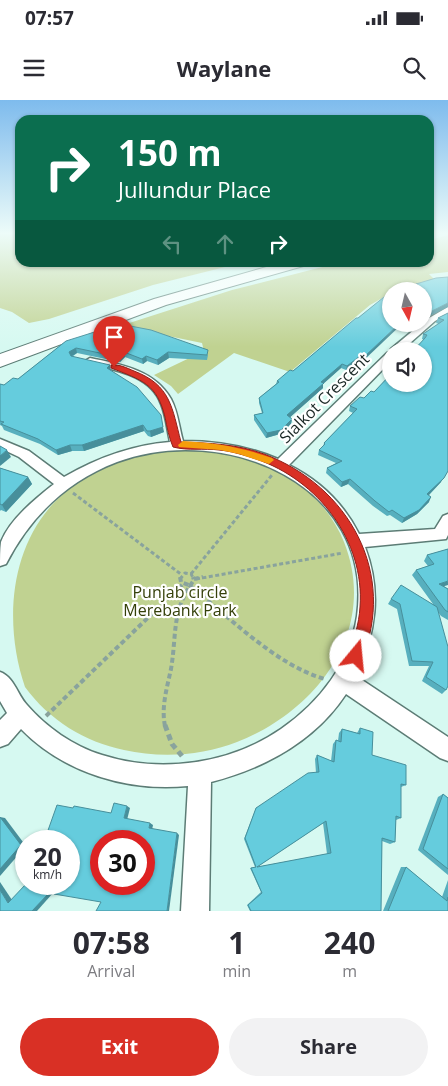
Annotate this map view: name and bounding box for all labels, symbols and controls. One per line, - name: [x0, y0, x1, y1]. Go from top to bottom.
- text: 07:57: [25, 5, 74, 31]
- text: Waylane: [177, 53, 271, 83]
- icon: menu: [20, 54, 48, 82]
- icon: search: [400, 54, 428, 82]
- text: 150 m: [118, 129, 222, 176]
- icon: right: [35, 135, 100, 200]
- text: Jullundur Place: [118, 174, 271, 204]
- icon: left: [158, 230, 186, 258]
- icon: ahead: [211, 230, 239, 258]
- icon: right: [264, 230, 292, 258]
- north arrow: [382, 282, 432, 332]
- map controls: [382, 282, 432, 392]
- pin: [93, 316, 135, 367]
- icon: arrive: [100, 323, 128, 351]
- button: sound: [382, 342, 432, 392]
- street label: Sialkot Crescent: [274, 348, 374, 448]
- park label: Punjab circle Merebank Park: [123, 581, 237, 621]
- position arrow: [329, 629, 381, 681]
- speed limit sign: 30: [90, 830, 155, 895]
- text: 20: [33, 839, 62, 873]
- text: km/h: [33, 866, 62, 883]
- text: 07:58: [73, 922, 150, 963]
- text: 1: [228, 922, 245, 963]
- text: 240: [324, 922, 375, 963]
- text: Arrival: [87, 960, 135, 982]
- text: min: [223, 960, 251, 982]
- text: m: [342, 960, 357, 982]
- button: Exit: [20, 1018, 219, 1076]
- button: Share: [229, 1018, 428, 1076]

